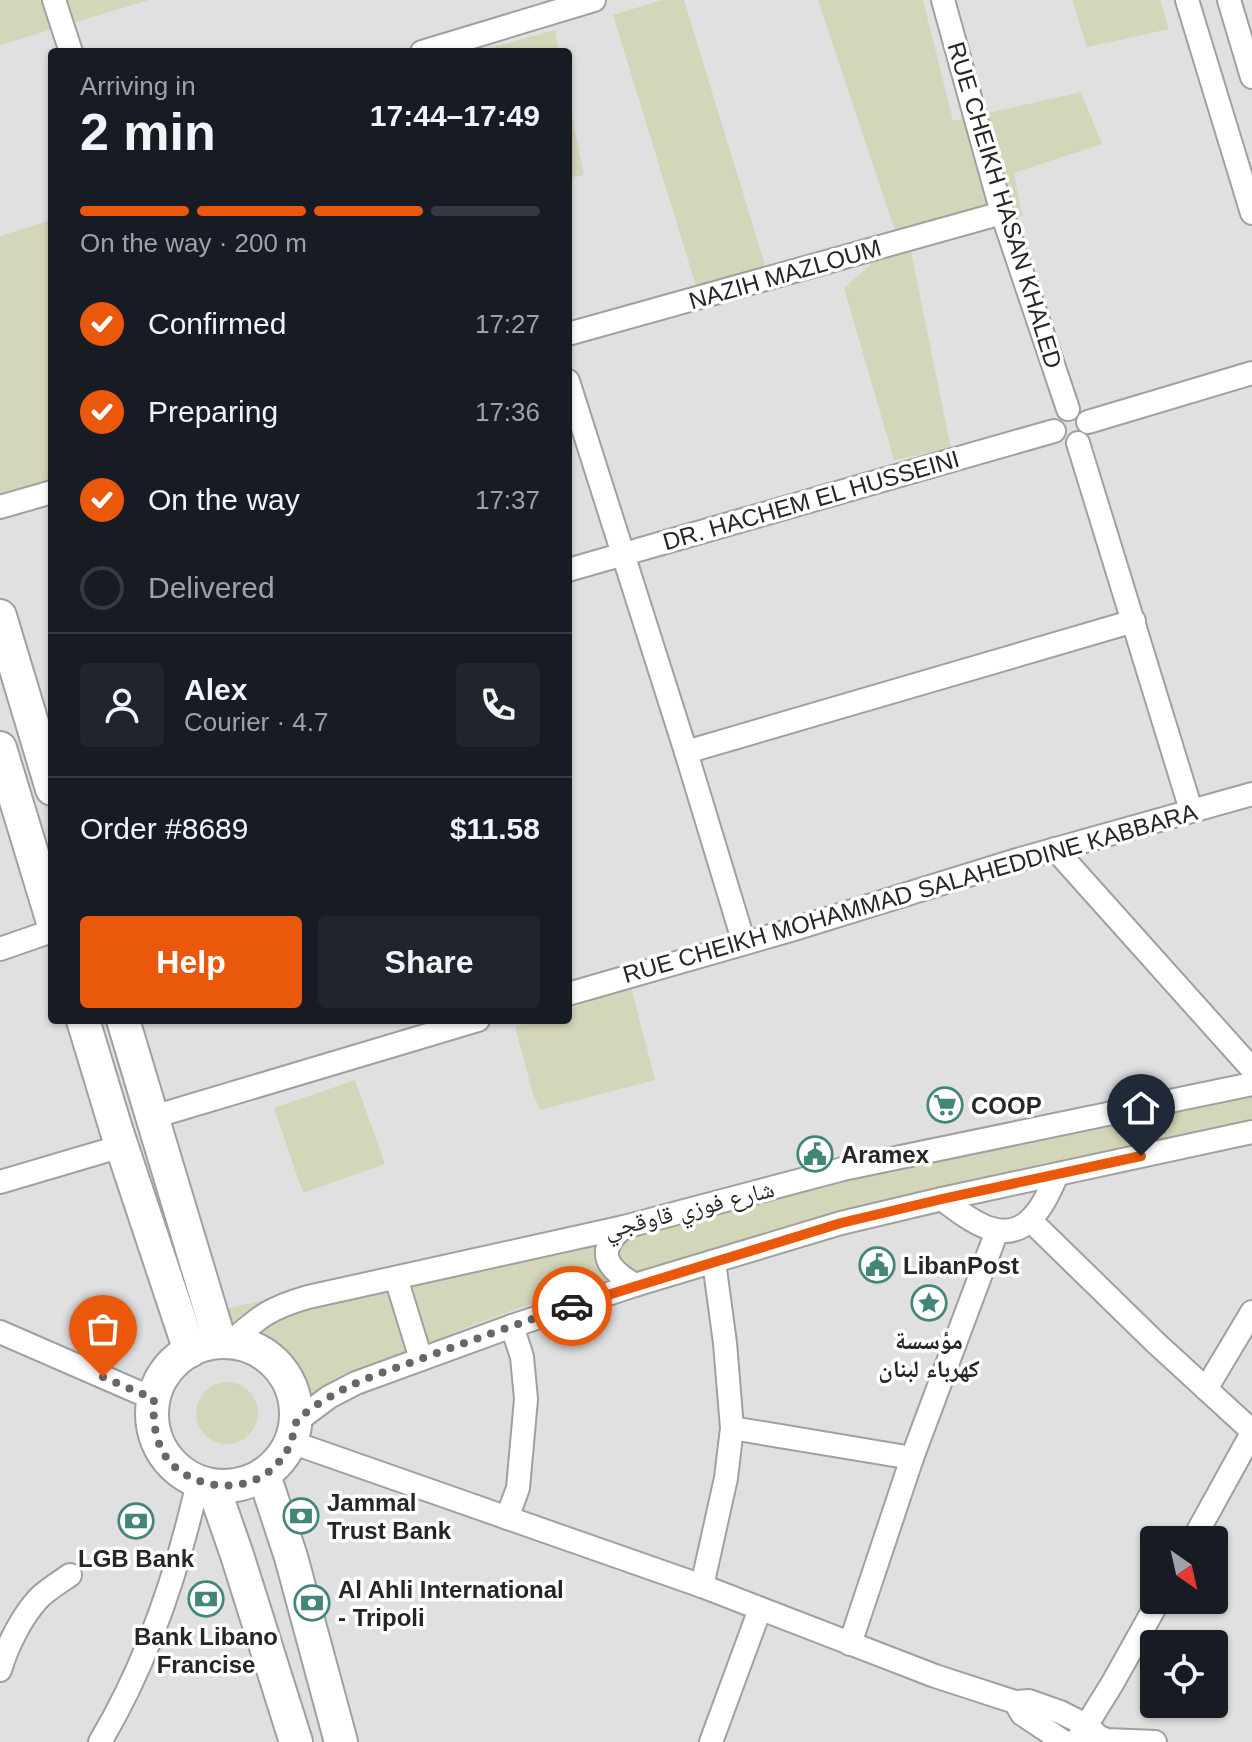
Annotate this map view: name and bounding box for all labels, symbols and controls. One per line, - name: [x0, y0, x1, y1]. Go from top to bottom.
- street label: RUE CHEIKH HASAN KHALED: [942, 38, 1068, 372]
- text: Arriving in: [80, 71, 196, 101]
- text: 17:44–17:49: [370, 99, 540, 132]
- text: 2 min: [80, 103, 216, 161]
- text: On the way · 200 m: [80, 228, 307, 258]
- street label: NAZIH MAZLOUM: [686, 234, 884, 314]
- icon: check: [80, 302, 124, 346]
- text: Confirmed: [148, 307, 286, 340]
- text: 17:27: [475, 309, 540, 339]
- icon: check: [80, 390, 124, 434]
- text: Preparing: [148, 395, 278, 428]
- text: 17:36: [475, 397, 540, 427]
- street label: DR. HACHEM EL HUSSEINI: [660, 445, 962, 555]
- icon: check: [80, 478, 124, 522]
- text: On the way: [148, 483, 300, 516]
- text: 17:37: [475, 485, 540, 515]
- text: Delivered: [148, 571, 275, 604]
- button: person: [80, 663, 164, 747]
- button: phone: [456, 663, 540, 747]
- text: Alex: [184, 673, 247, 706]
- text: Courier · 4.7: [184, 707, 329, 737]
- street label: RUE CHEIKH MOHAMMAD SALAHEDDINE KABBARA: [620, 798, 1200, 988]
- text: Order #8689: [80, 812, 248, 845]
- text: $11.58: [450, 812, 540, 845]
- button: Help: [80, 916, 302, 1008]
- button: Share: [318, 916, 540, 1008]
- pin: [1107, 1074, 1175, 1156]
- supermarket icon: COOP: [926, 1086, 964, 1124]
- icon: home: [1119, 1086, 1163, 1130]
- place label: COOP: [971, 1092, 1042, 1119]
- public building icon: Aramex: [796, 1135, 834, 1173]
- place label: Aramex: [841, 1141, 930, 1168]
- street label: شارع فوزي قاوقجي: [601, 1175, 778, 1249]
- public building icon: LibanPost: [858, 1246, 896, 1284]
- place label: LibanPost: [903, 1252, 1019, 1279]
- courier: [532, 1266, 612, 1346]
- icon: car: [550, 1284, 594, 1328]
- place icon: مؤسسة كهرباء لبنان: [910, 1284, 948, 1322]
- pin: [69, 1295, 137, 1377]
- icon: bag: [81, 1307, 125, 1351]
- place label: مؤسسة كهرباء لبنان: [878, 1327, 980, 1383]
- place label: Jammal Trust Bank: [327, 1489, 452, 1544]
- bank icon: Jammal Trust Bank: [282, 1497, 320, 1535]
- bank icon: LGB Bank: [117, 1502, 155, 1540]
- north arrow: [1140, 1526, 1228, 1614]
- map controls: [1140, 1526, 1228, 1718]
- place label: LGB Bank: [78, 1545, 195, 1572]
- place label: Al Ahli International - Tripoli: [338, 1576, 564, 1631]
- bank icon: Bank Libano Francise: [187, 1580, 225, 1618]
- bank icon: Al Ahli International - Tripoli: [293, 1584, 331, 1622]
- place label: Bank Libano Francise: [134, 1623, 278, 1678]
- button: locate: [1140, 1630, 1228, 1718]

